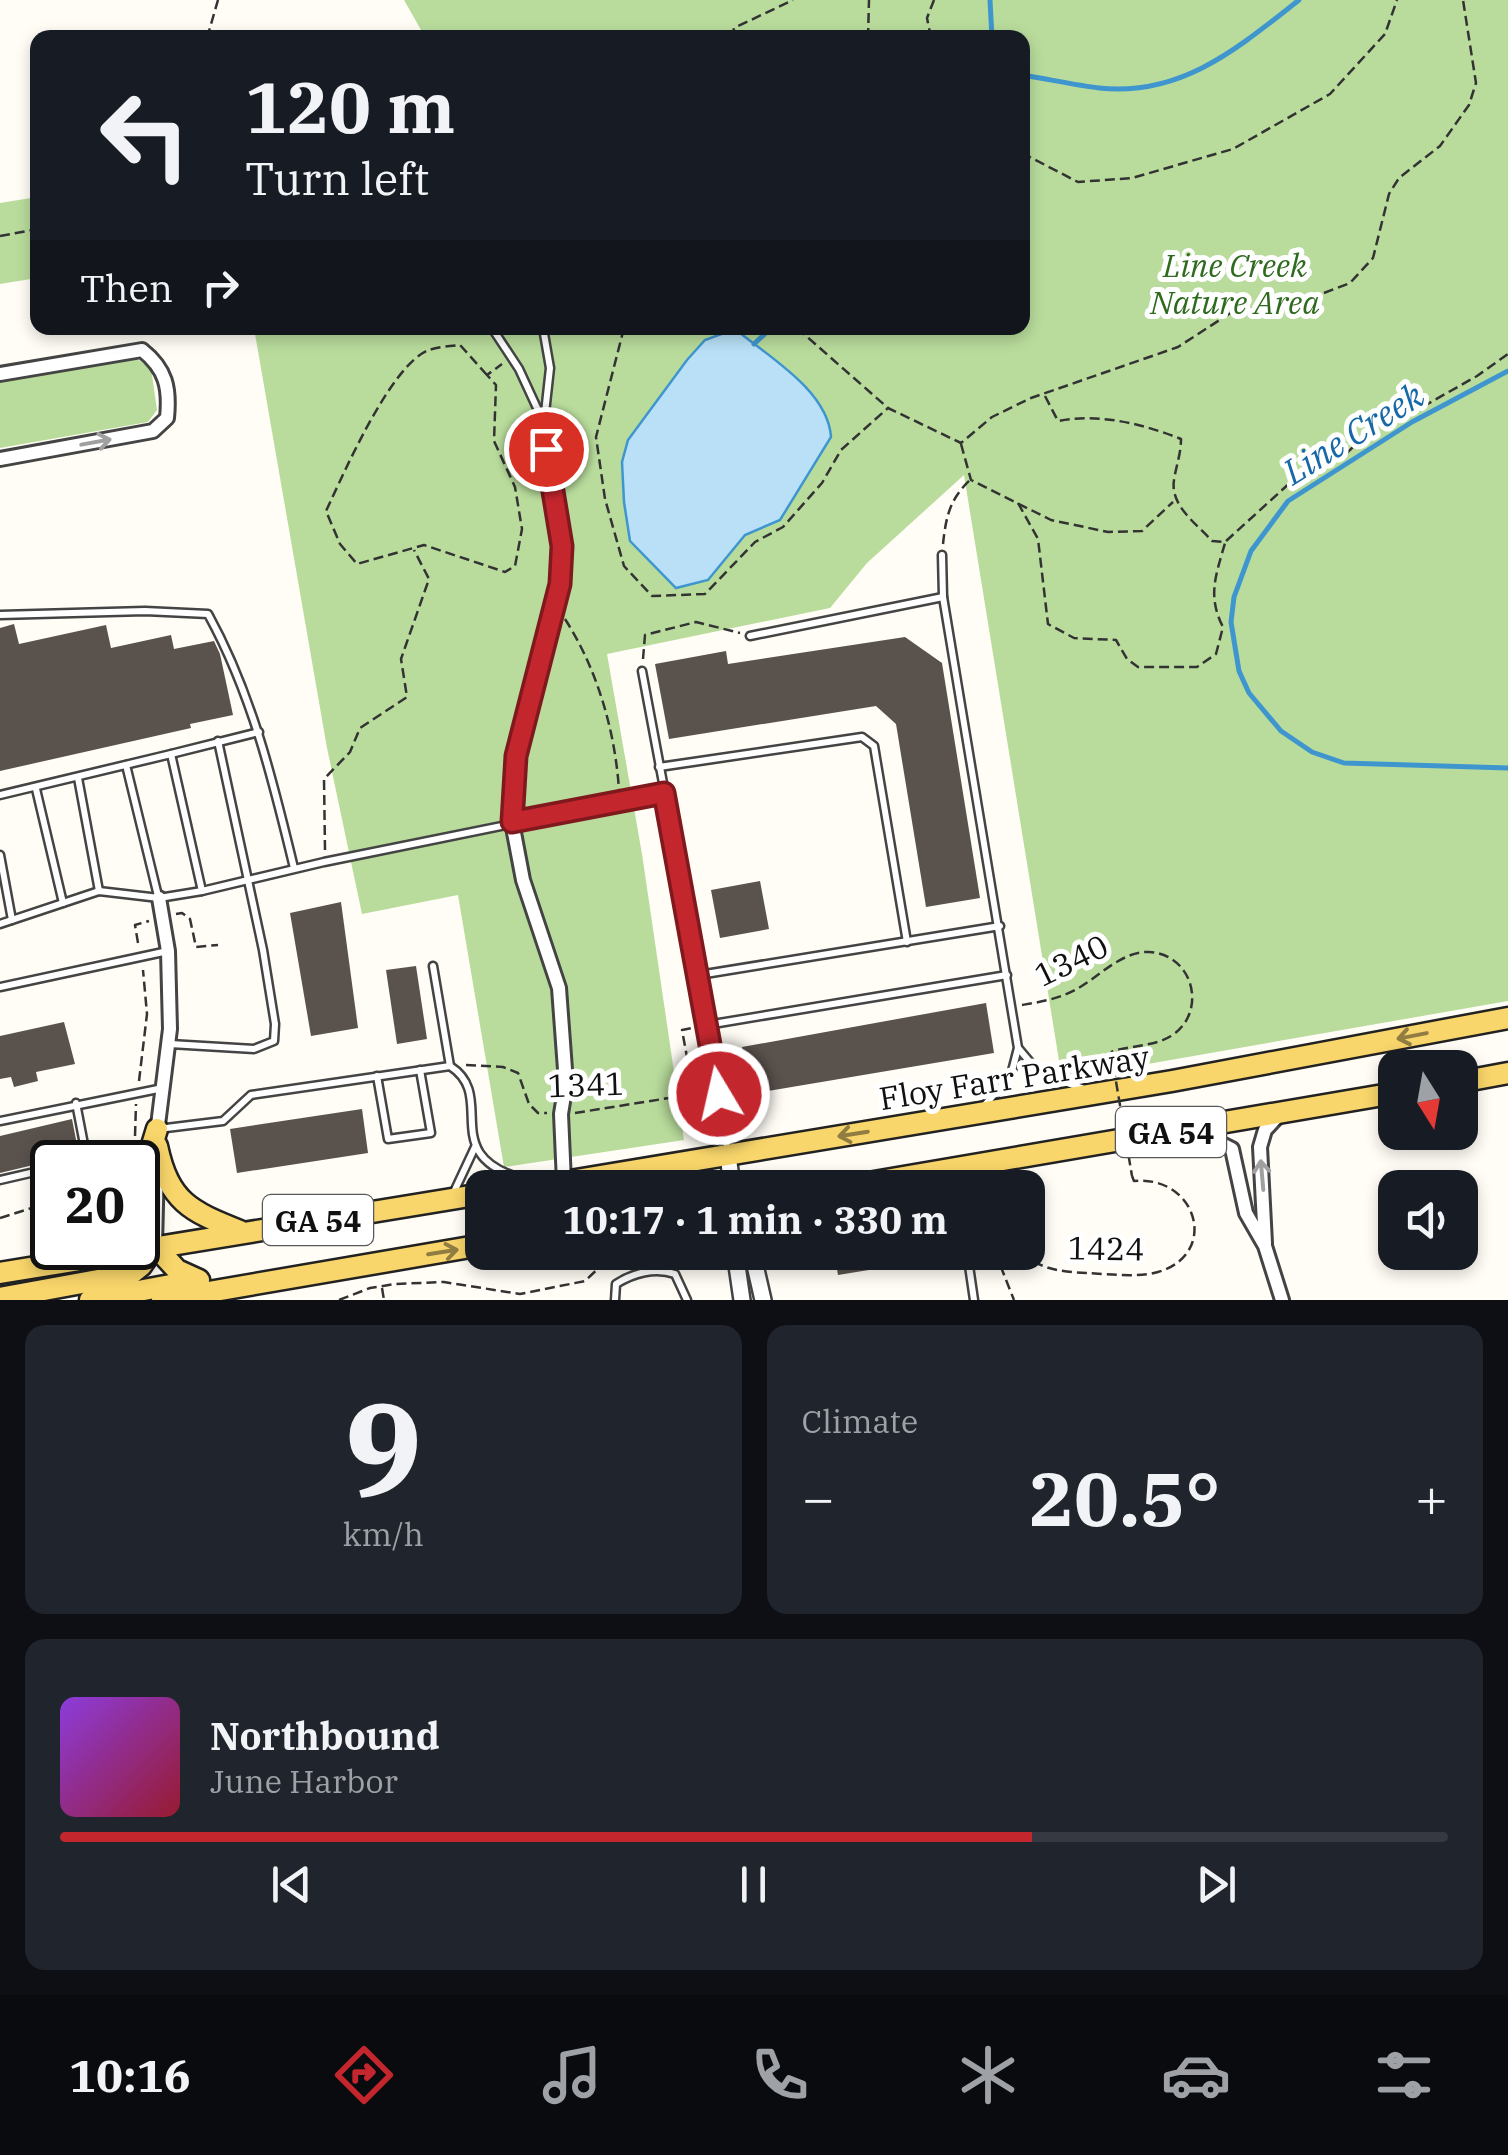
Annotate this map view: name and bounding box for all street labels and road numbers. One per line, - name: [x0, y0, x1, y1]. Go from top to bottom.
- street label: 1340: [1027, 924, 1115, 996]
- street label: Floy Farr Parkway: [876, 1035, 1153, 1119]
- street label: 1341: [547, 1062, 625, 1106]
- road number: GA 54: [1116, 1107, 1226, 1157]
- road number: GA 54: [263, 1195, 373, 1245]
- street label: 1424: [1067, 1226, 1145, 1270]

